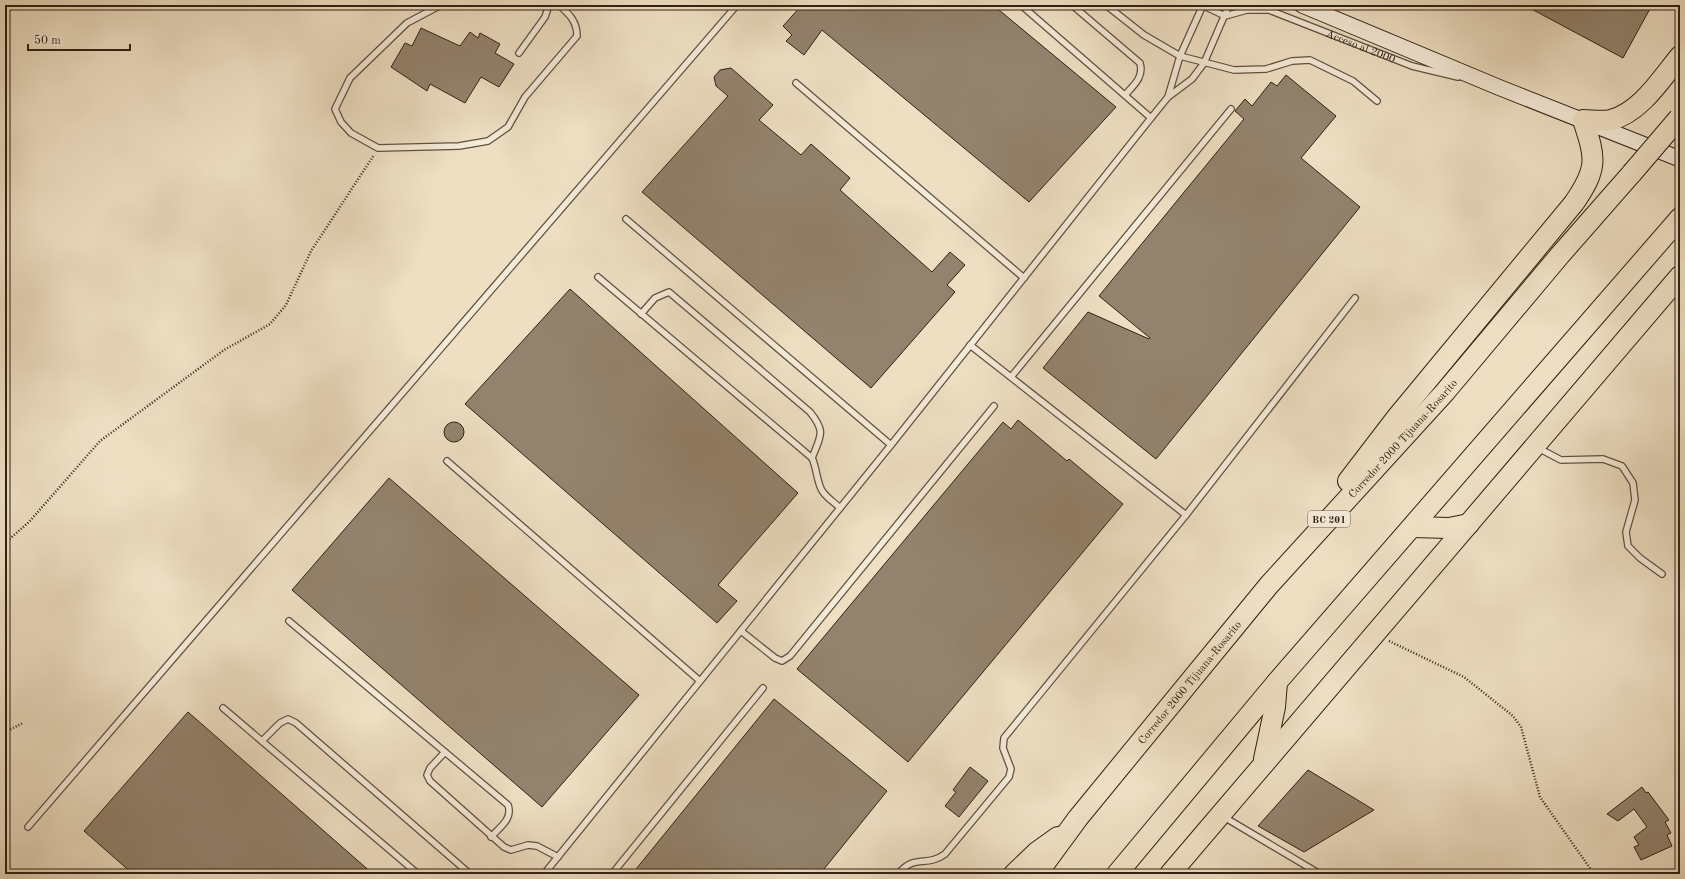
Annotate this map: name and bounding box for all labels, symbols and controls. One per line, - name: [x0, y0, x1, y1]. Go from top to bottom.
- scale bar: [28, 26, 130, 52]
- street label: Acceso al 2000: [1324, 29, 1397, 66]
- text: 50 m: [34, 34, 61, 47]
- street label: Corredor 2000 Tijuana-Rosarito: [1347, 378, 1460, 501]
- road number: BC 201: [1308, 511, 1350, 527]
- street label: Corredor 2000 Tijuana-Rosarito: [1137, 619, 1244, 747]

